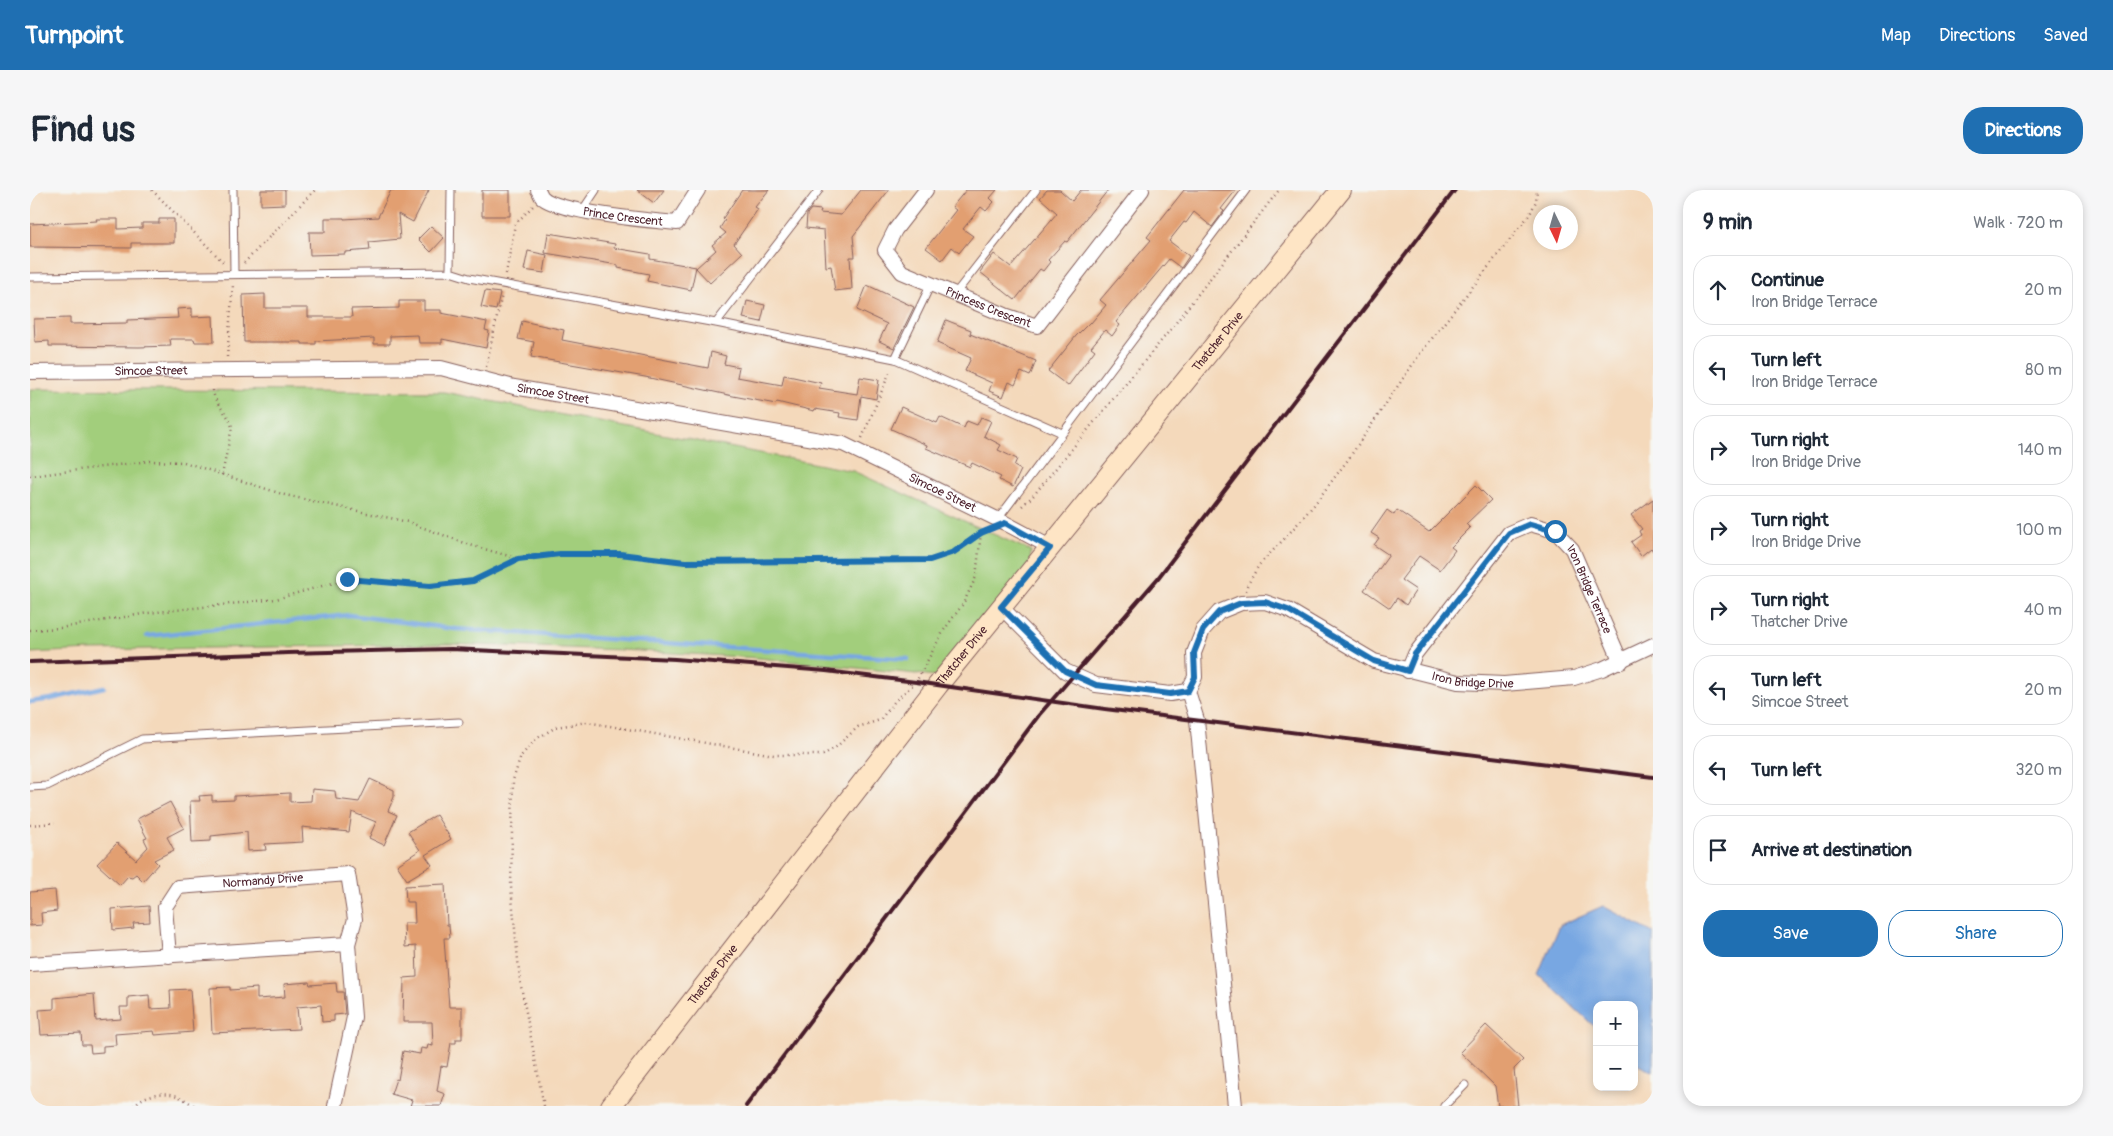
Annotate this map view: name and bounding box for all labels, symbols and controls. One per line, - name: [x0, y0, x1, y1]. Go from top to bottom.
- text: Turnpoint: [25, 21, 123, 50]
- text: Map: [1881, 24, 1911, 47]
- text: Directions: [1939, 24, 2015, 47]
- text: Saved: [2043, 24, 2088, 47]
- button: Directions: [1963, 107, 2083, 154]
- text: Find us: [30, 108, 135, 152]
- street label: Prince Crescent: [582, 204, 664, 230]
- north arrow: [1533, 205, 1578, 250]
- text: 9 min: [1703, 209, 1752, 236]
- text: Walk · 720 m: [1973, 213, 2063, 233]
- text: Continue: [1751, 268, 1824, 292]
- icon: ahead: [1704, 276, 1732, 304]
- text: 20 m: [2024, 280, 2062, 300]
- street label: Princess Crescent: [943, 284, 1033, 331]
- text: Iron Bridge Terrace: [1751, 292, 1877, 312]
- street label: Thatcher Drive: [1189, 309, 1247, 375]
- text: Turn left: [1751, 348, 1821, 372]
- icon: left: [1704, 356, 1732, 384]
- text: 80 m: [2025, 360, 2062, 380]
- street label: Simcoe Street: [114, 363, 188, 379]
- text: Iron Bridge Terrace: [1751, 372, 1877, 392]
- street label: Simcoe Street: [516, 381, 590, 408]
- text: Turn right: [1751, 428, 1829, 452]
- icon: right: [1704, 436, 1732, 464]
- text: 140 m: [2018, 440, 2062, 460]
- text: Iron Bridge Drive: [1751, 452, 1861, 472]
- street label: Simcoe Street: [906, 470, 979, 516]
- text: Turn right: [1751, 508, 1829, 532]
- icon: right: [1704, 516, 1732, 544]
- route start: [1544, 520, 1567, 543]
- text: 100 m: [2016, 520, 2062, 540]
- text: Iron Bridge Drive: [1751, 532, 1861, 552]
- street label: Iron Bridge Terrace: [1564, 542, 1615, 636]
- route end: [336, 568, 359, 591]
- text: Turn right: [1751, 588, 1829, 612]
- icon: right: [1704, 596, 1732, 624]
- text: 40 m: [2024, 600, 2062, 620]
- text: Thatcher Drive: [1751, 612, 1848, 632]
- street label: Thatcher Drive: [934, 623, 991, 689]
- text: Turn left: [1751, 668, 1821, 692]
- street label: Iron Bridge Drive: [1430, 669, 1514, 692]
- icon: left: [1704, 676, 1732, 704]
- text: 20 m: [2024, 680, 2062, 700]
- text: Simcoe Street: [1751, 692, 1848, 712]
- icon: left: [1704, 756, 1732, 784]
- text: Turn left: [1751, 758, 1821, 782]
- text: 320 m: [2016, 760, 2062, 780]
- icon: arrive: [1704, 836, 1732, 864]
- text: Arrive at destination: [1751, 838, 1912, 862]
- street label: Normandy Drive: [222, 870, 304, 892]
- button: Save: [1703, 910, 1878, 957]
- button: Share: [1888, 910, 2063, 957]
- street label: Thatcher Drive: [685, 942, 741, 1008]
- map controls: [1593, 1001, 1638, 1091]
- button: +: [1593, 1001, 1638, 1046]
- button: −: [1593, 1046, 1638, 1091]

